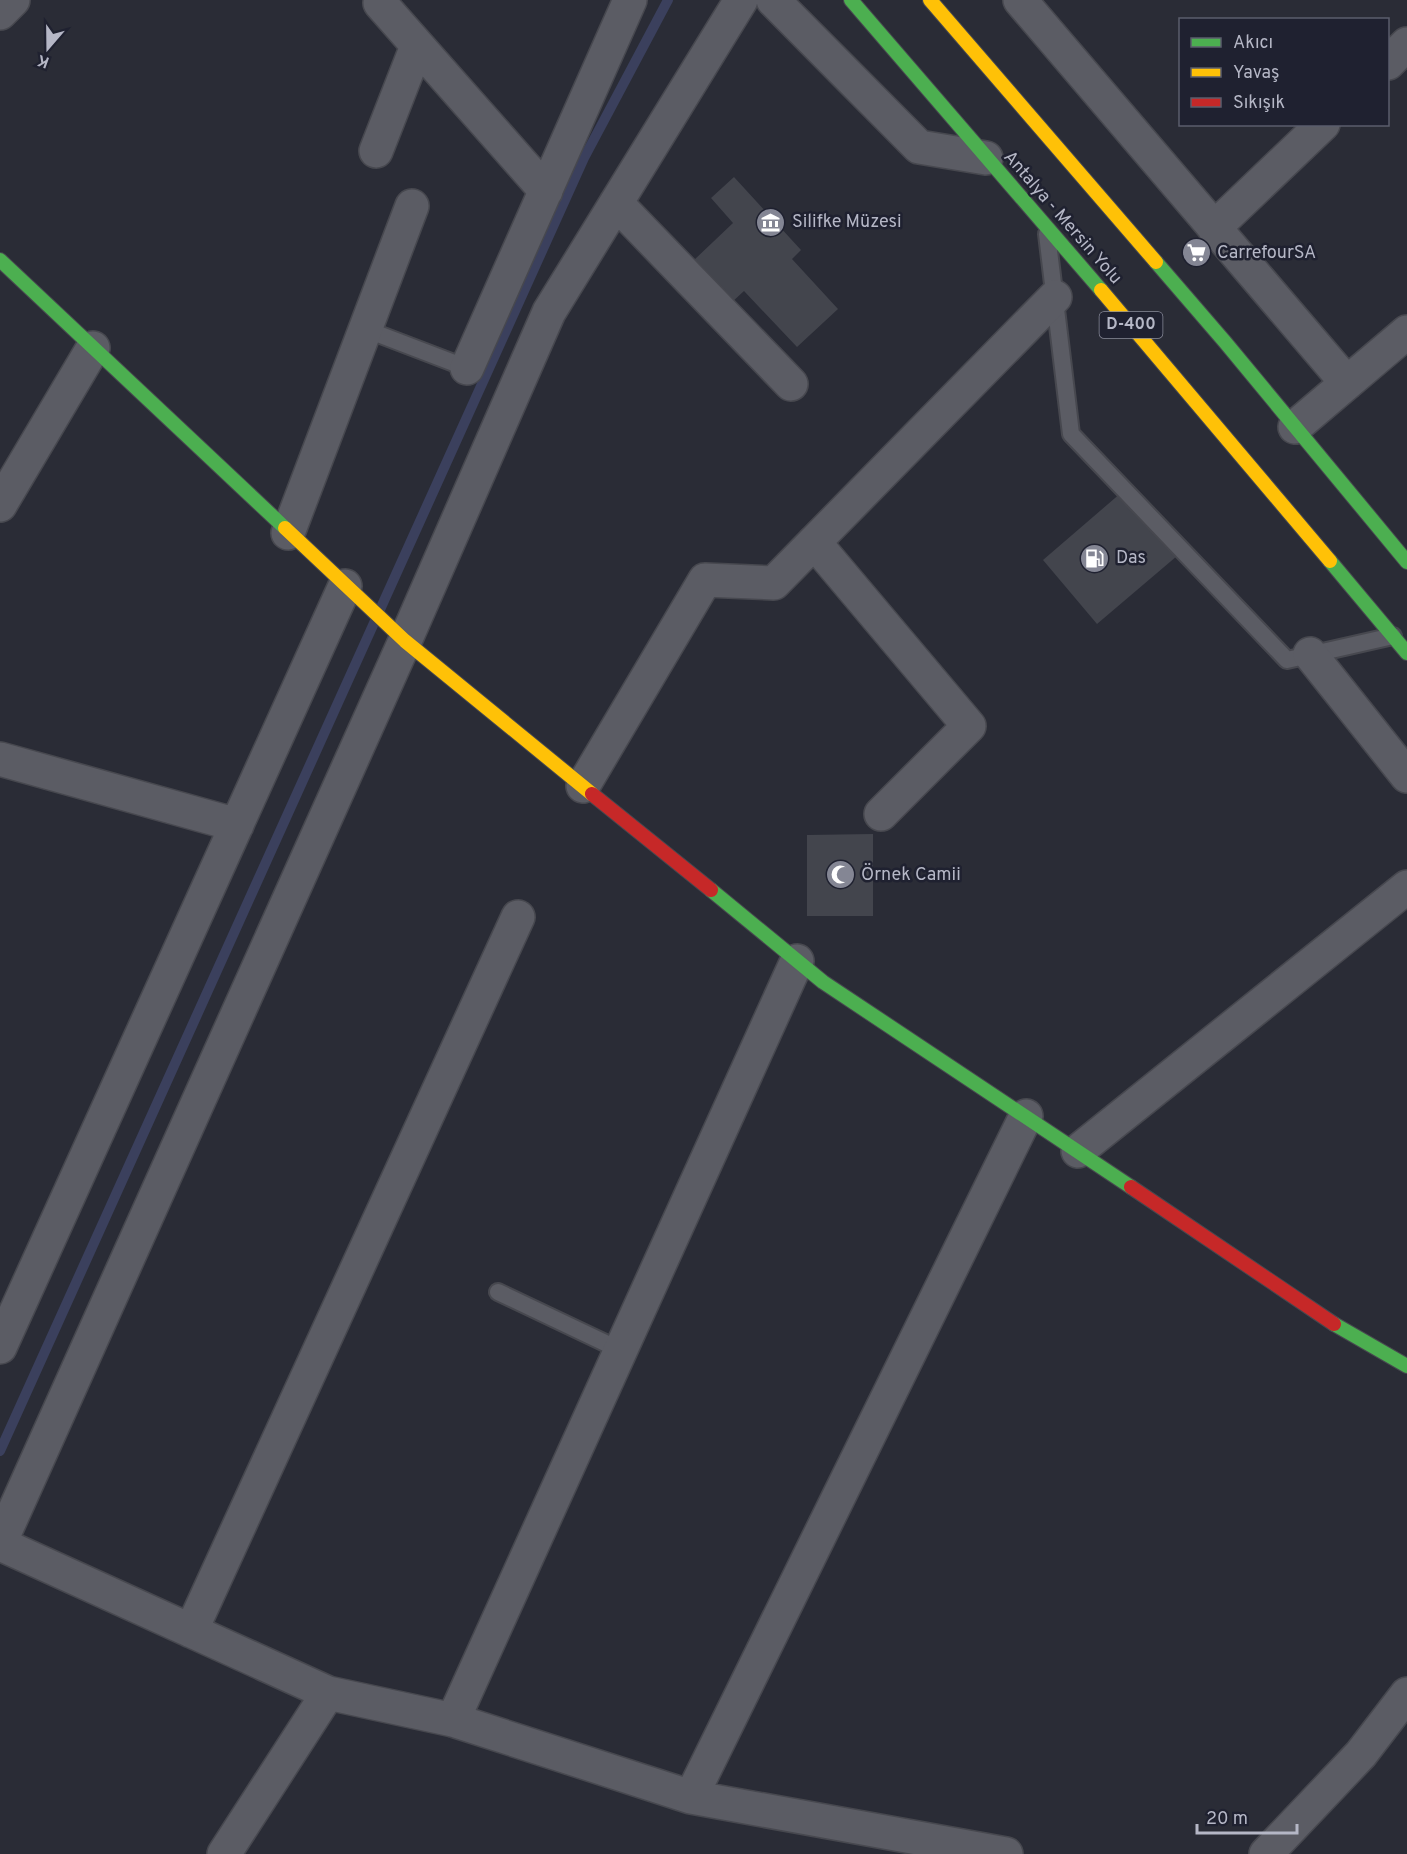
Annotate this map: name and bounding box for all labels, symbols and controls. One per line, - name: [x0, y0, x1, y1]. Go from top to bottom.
- north arrow: [18, 18, 78, 78]
- legend: [1179, 18, 1389, 126]
- text: Akıcı: [1233, 32, 1273, 55]
- text: K: [35, 49, 52, 72]
- text: Yavaş: [1233, 62, 1279, 85]
- text: Sıkışık: [1233, 92, 1285, 115]
- street label: Antalya - Mersin Yolu: [998, 146, 1126, 290]
- museum icon: Silifke Müzesi: [755, 206, 787, 238]
- place label: Silifke Müzesi: [792, 211, 902, 234]
- supermarket icon: CarrefourSA: [1180, 237, 1212, 269]
- place label: CarrefourSA: [1217, 242, 1316, 265]
- road number: D-400: [1100, 312, 1162, 338]
- fuel station icon: Das: [1079, 542, 1111, 574]
- place label: Das: [1116, 547, 1146, 570]
- mosque icon: Örnek Camii: [824, 859, 856, 891]
- place label: Örnek Camii: [861, 862, 961, 887]
- scale bar: [1197, 1797, 1298, 1835]
- text: 20 m: [1206, 1808, 1248, 1831]

